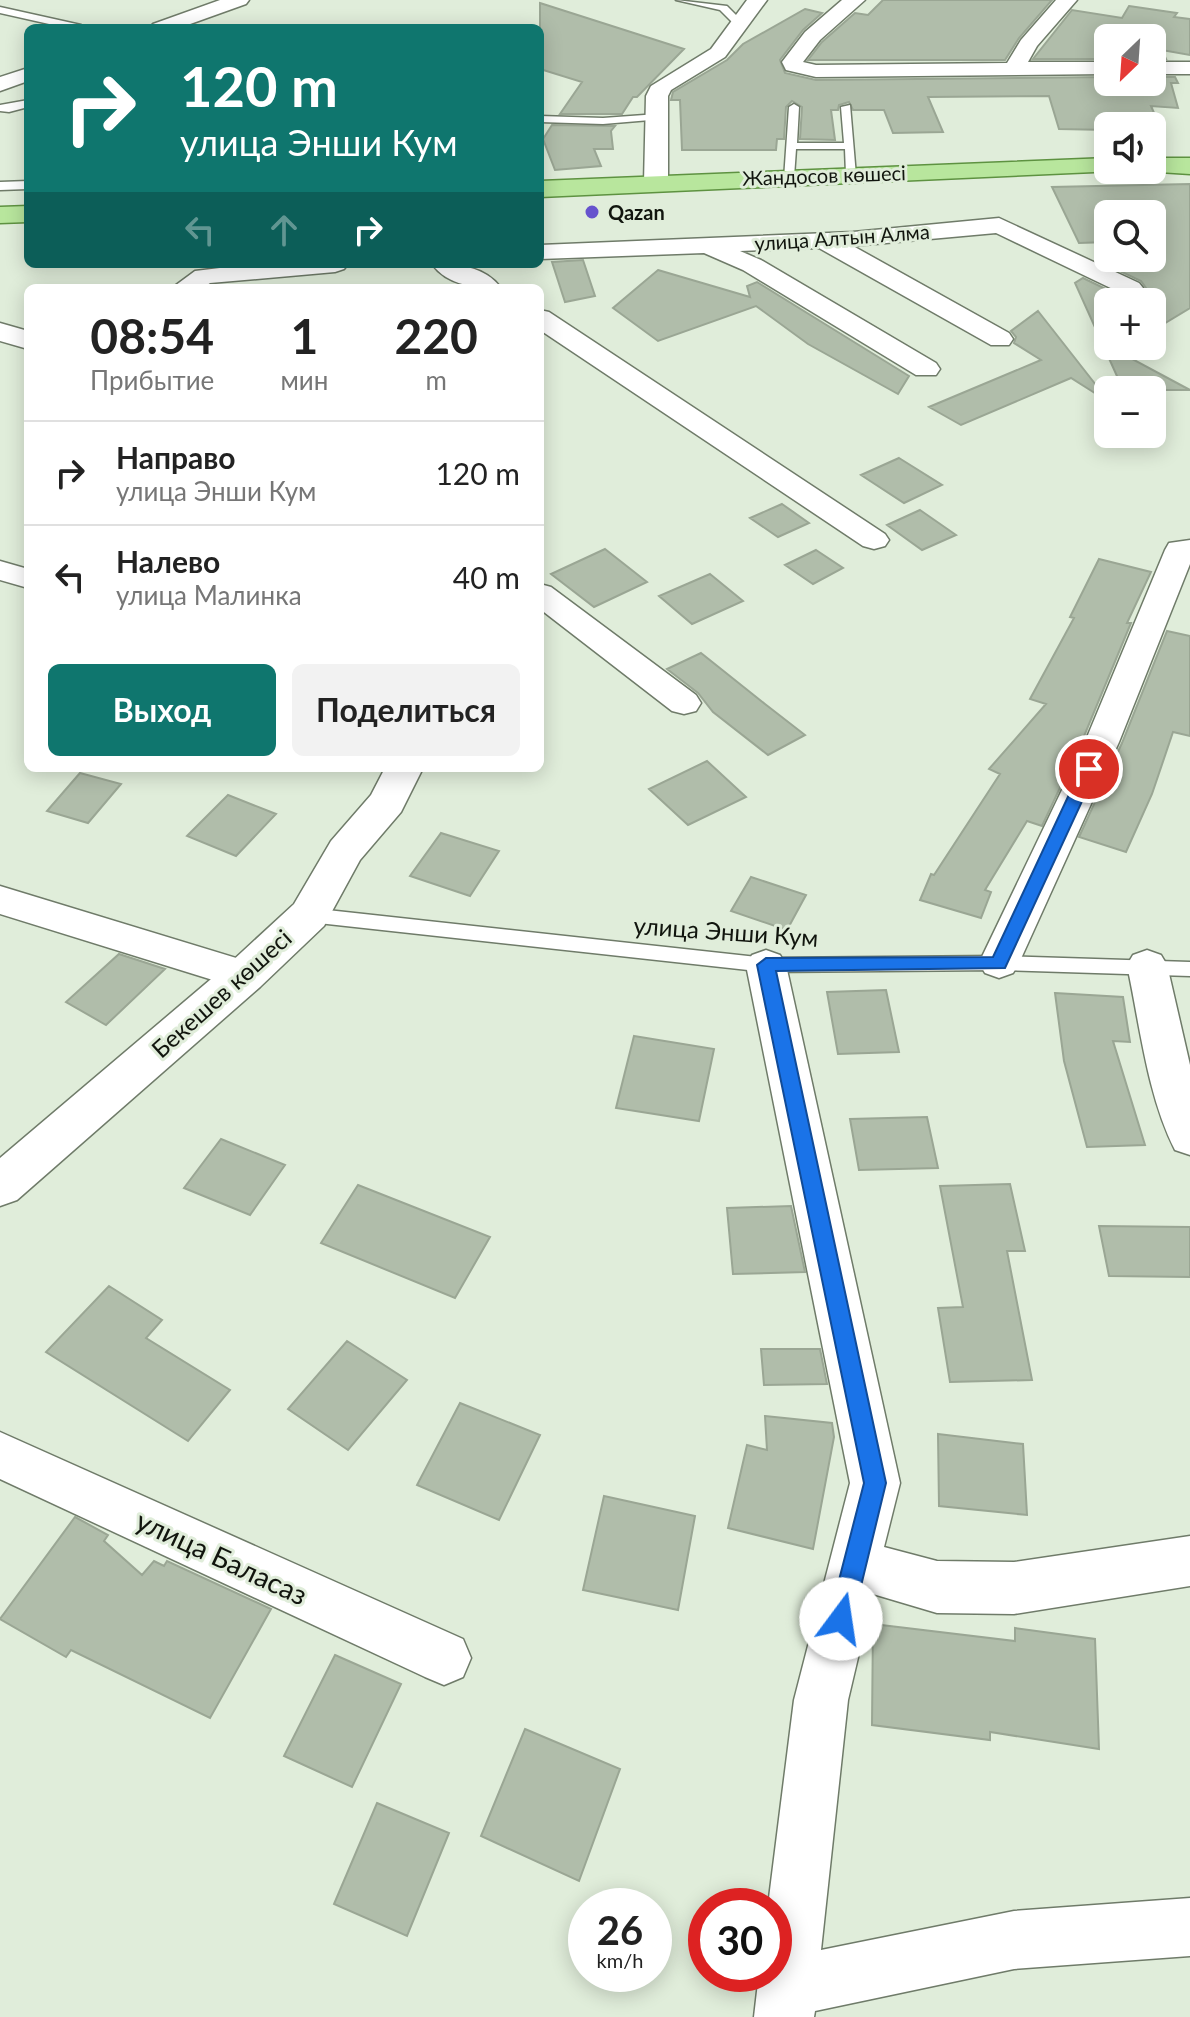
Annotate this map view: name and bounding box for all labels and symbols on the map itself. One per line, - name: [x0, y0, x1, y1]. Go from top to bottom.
- north arrow: [1094, 24, 1166, 96]
- street label: Жандосов көшесі: [742, 160, 906, 190]
- place label: Qazan: [608, 200, 665, 224]
- marker: Qazan: [583, 203, 601, 221]
- street label: улица Алтын Алма: [754, 219, 930, 255]
- pin: [1055, 735, 1123, 803]
- street label: улица Энши Кум: [633, 910, 819, 952]
- street label: Бекешев көшесі: [145, 923, 297, 1063]
- street label: улица Баласаз: [131, 1503, 313, 1611]
- position arrow: [799, 1577, 883, 1661]
- speed limit sign: 30: [688, 1888, 792, 1992]

